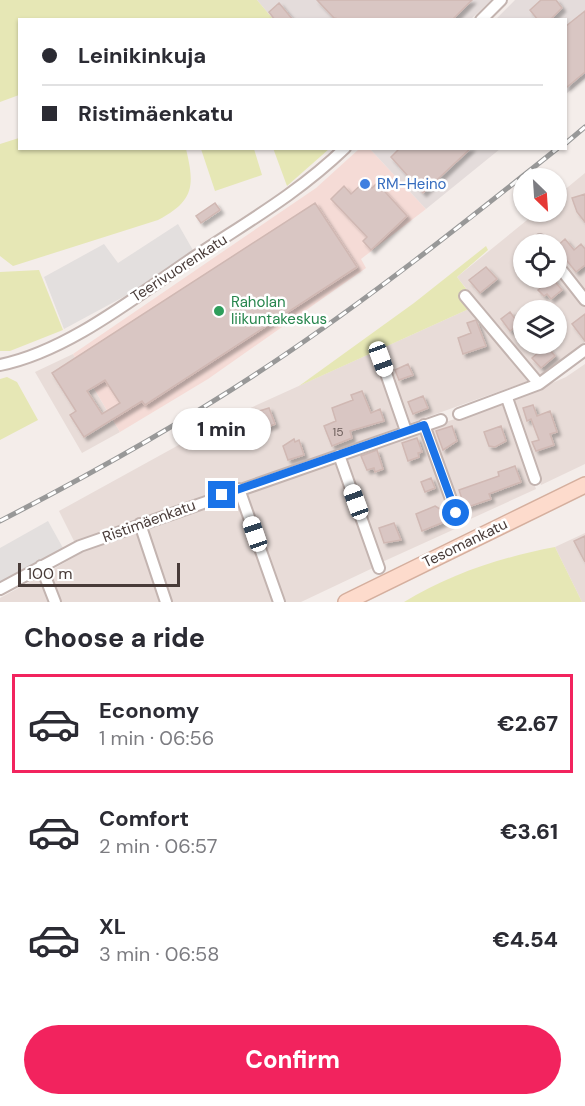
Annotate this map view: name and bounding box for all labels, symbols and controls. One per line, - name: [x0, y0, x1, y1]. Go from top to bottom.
- text: Leinikinkuja: [78, 41, 206, 70]
- text: Ristimäenkatu: [78, 99, 233, 128]
- north arrow: [513, 168, 567, 222]
- map controls: [513, 168, 567, 354]
- place label: RM-Heino: [377, 174, 447, 194]
- marker: RM-Heino: [358, 177, 372, 191]
- street label: Teerivuorenkatu: [127, 229, 231, 307]
- button: locate: [513, 234, 567, 288]
- place label: Raholan liikuntakeskus: [231, 292, 327, 329]
- button: layers: [513, 300, 567, 354]
- marker: Raholan liikuntakeskus: [212, 304, 226, 318]
- car: [366, 339, 396, 379]
- callout: 1 min: [172, 408, 272, 450]
- text: 1 min: [197, 416, 246, 442]
- house number: 15: [332, 424, 344, 440]
- route end: [208, 481, 235, 508]
- car: [341, 482, 371, 522]
- street label: Ristimäenkatu: [100, 495, 198, 547]
- route start: [442, 499, 469, 526]
- car: [241, 514, 269, 554]
- street label: Tesomankatu: [419, 514, 511, 572]
- scale bar: [18, 560, 180, 588]
- text: 100 m: [27, 563, 72, 584]
- text: Choose a ride: [24, 620, 205, 655]
- text: Economy: [99, 696, 199, 725]
- icon: car: [27, 697, 81, 751]
- text: €2.67: [497, 709, 558, 738]
- text: 1 min · 06:56: [99, 725, 214, 751]
- text: Comfort: [99, 804, 189, 833]
- icon: car: [27, 805, 81, 859]
- text: €3.61: [500, 817, 558, 846]
- text: 2 min · 06:57: [99, 833, 217, 859]
- text: XL: [99, 912, 126, 941]
- icon: car: [27, 913, 81, 967]
- text: €4.54: [492, 925, 558, 954]
- text: 3 min · 06:58: [99, 941, 219, 967]
- button: Confirm: [24, 1025, 561, 1094]

